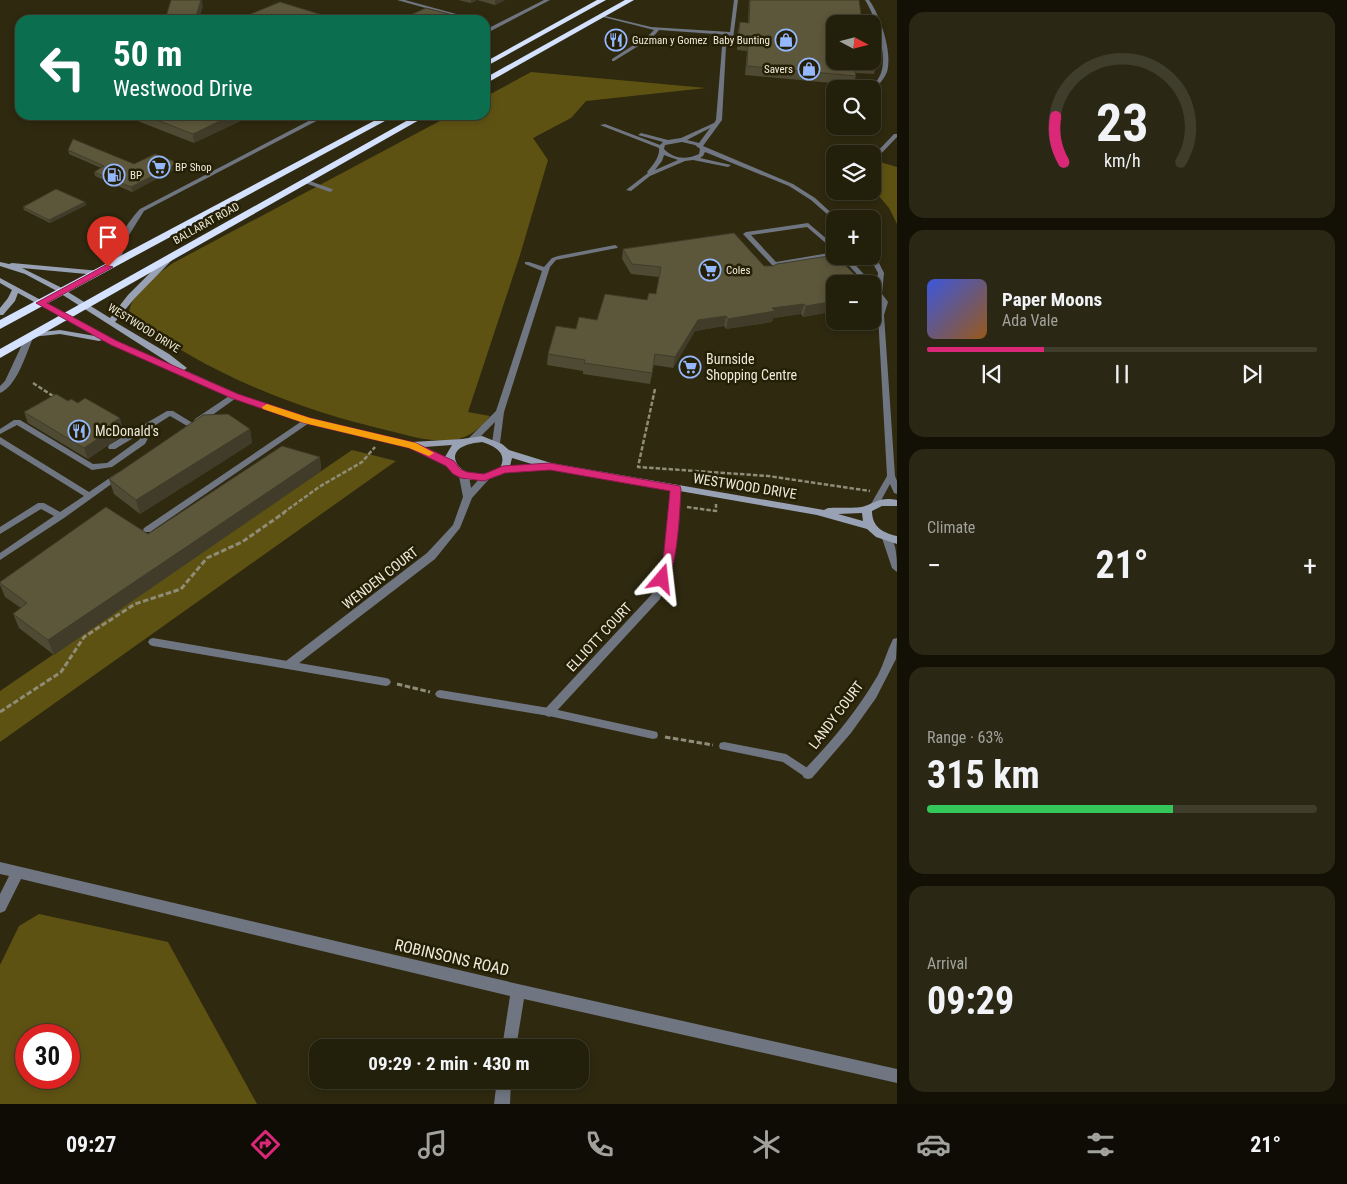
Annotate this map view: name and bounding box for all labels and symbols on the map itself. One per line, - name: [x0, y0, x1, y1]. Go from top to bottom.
- north arrow: [826, 15, 881, 70]
- restaurant icon: Guzman y Gomez: [604, 28, 628, 52]
- shop icon: Baby Bunting: [774, 28, 798, 52]
- place label: Guzman y Gomez: [632, 34, 708, 47]
- place label: Baby Bunting: [713, 34, 770, 47]
- shop icon: Savers: [797, 57, 821, 81]
- place label: Savers: [764, 63, 793, 76]
- supermarket icon: BP Shop: [147, 155, 171, 179]
- place label: BP Shop: [175, 161, 212, 174]
- fuel station icon: BP: [102, 163, 126, 187]
- place label: BP: [130, 169, 142, 182]
- street label: BALLARAT ROAD: [171, 200, 242, 247]
- pin: [87, 216, 129, 267]
- supermarket icon: Coles: [698, 258, 722, 282]
- place label: Coles: [726, 264, 750, 277]
- street label: WESTWOOD DRIVE: [105, 301, 183, 356]
- place label: Burnside Shopping Centre: [706, 351, 798, 383]
- supermarket icon: Burnside Shopping Centre: [678, 355, 702, 379]
- restaurant icon: McDonald's: [67, 419, 91, 443]
- place label: McDonald's: [95, 423, 159, 439]
- street label: WESTWOOD DRIVE: [692, 470, 798, 502]
- street label: WENDEN COURT: [339, 544, 421, 612]
- position arrow: [635, 552, 687, 604]
- street label: ELLIOTT COURT: [563, 599, 635, 675]
- street label: LANDY COURT: [805, 678, 867, 752]
- street label: ROBINSONS ROAD: [393, 935, 511, 980]
- speed limit sign: 30: [15, 1024, 80, 1089]

